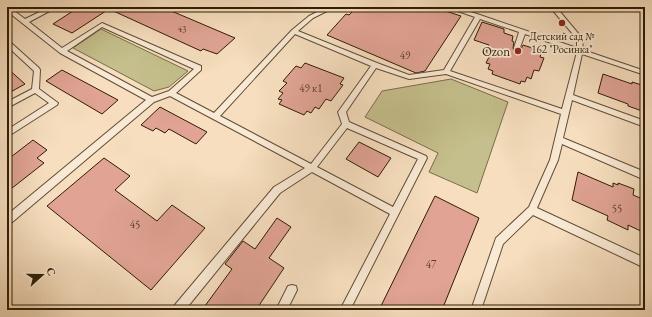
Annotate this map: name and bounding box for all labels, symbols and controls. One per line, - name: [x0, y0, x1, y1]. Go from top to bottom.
- marker: Детский сад № 162 "Росинка": [557, 18, 567, 28]
- house number: 43: [178, 23, 186, 35]
- place label: Детский сад № 162 "Росинка": [529, 29, 595, 56]
- place label: Ozon: [482, 43, 510, 60]
- marker: Ozon: [513, 46, 523, 56]
- house number: 49: [400, 48, 411, 62]
- house number: 49 к1: [299, 81, 323, 95]
- house number: 55: [612, 201, 622, 215]
- house number: 45: [130, 217, 140, 231]
- north arrow: [22, 255, 62, 295]
- house number: 47: [426, 257, 437, 271]
- text: С: [43, 265, 59, 278]

